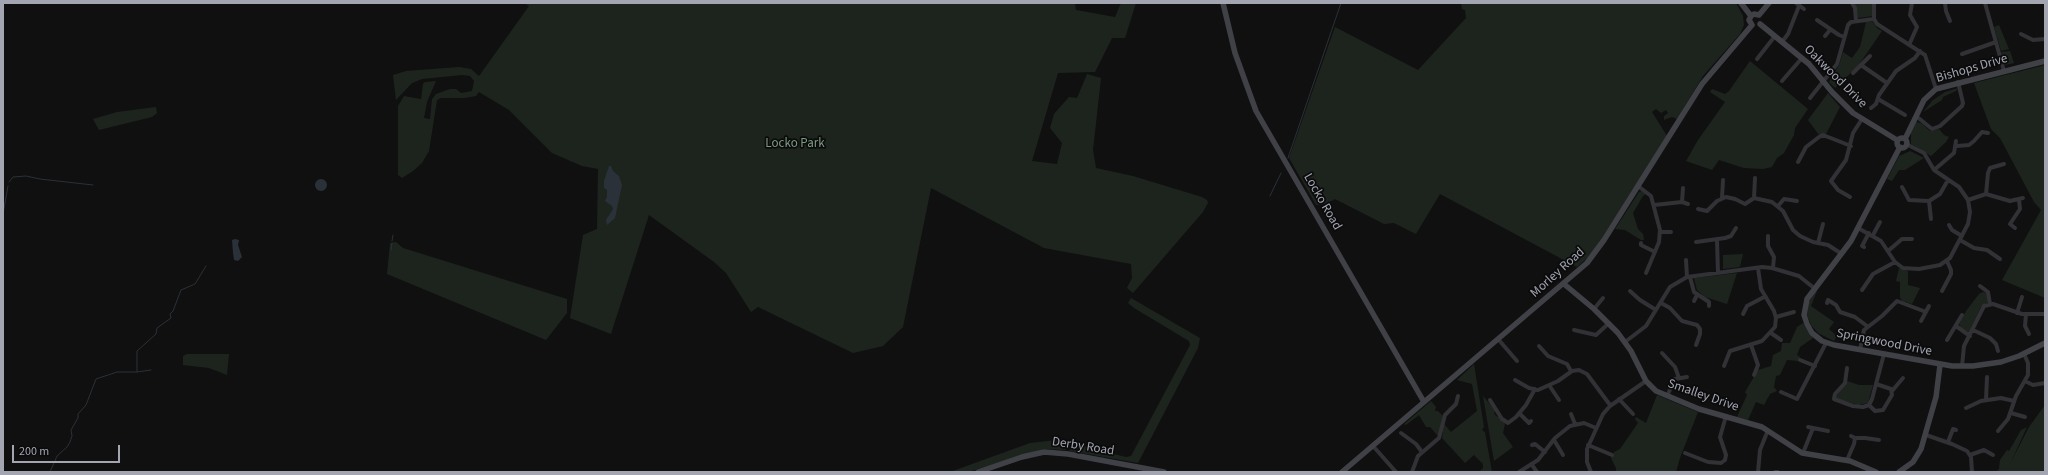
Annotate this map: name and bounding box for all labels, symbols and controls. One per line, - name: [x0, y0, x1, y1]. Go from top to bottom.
- street label: Oakwood Drive: [1800, 42, 1870, 112]
- street label: Bishops Drive: [1934, 51, 2010, 87]
- park label: Locko Park: [765, 136, 825, 152]
- street label: Locko Road: [1300, 171, 1344, 233]
- street label: Morley Road: [1528, 245, 1588, 301]
- street label: Springwood Drive: [1835, 326, 1933, 360]
- street label: Smalley Drive: [1665, 377, 1741, 415]
- street label: Derby Road: [1051, 434, 1115, 460]
- scale bar: [14, 437, 122, 463]
- text: 200 m: [19, 443, 49, 460]

